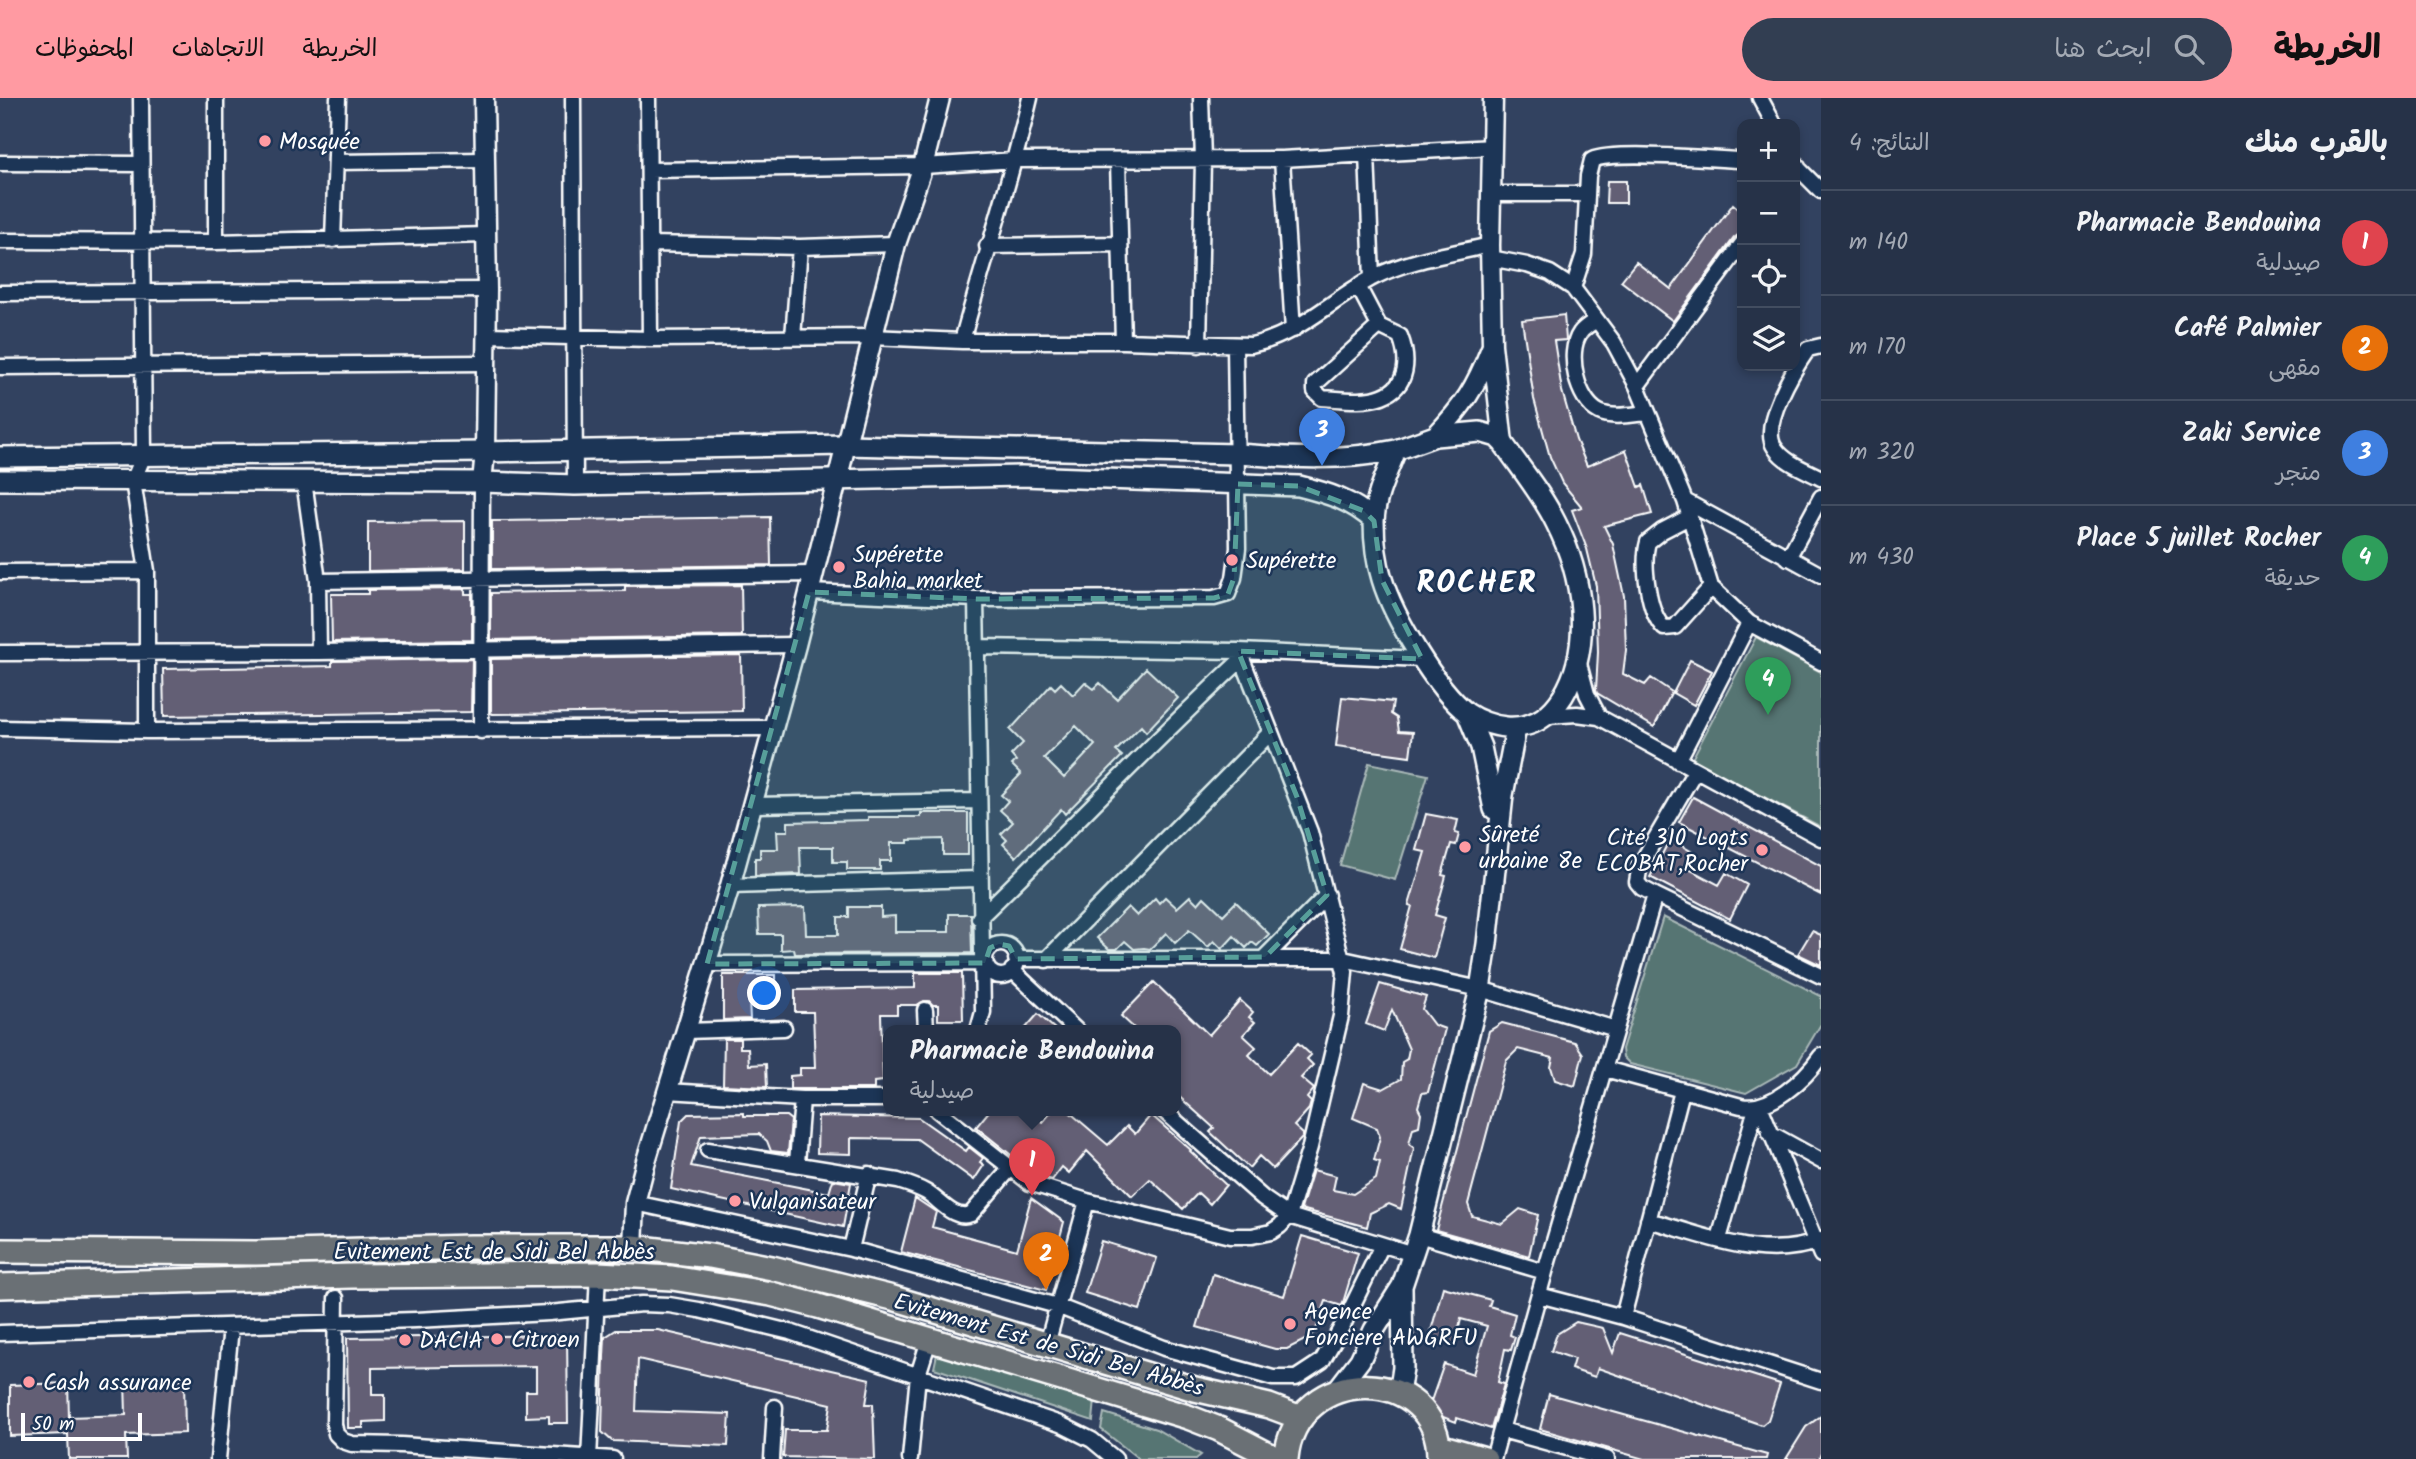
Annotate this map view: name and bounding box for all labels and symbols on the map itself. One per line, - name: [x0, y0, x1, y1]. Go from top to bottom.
- place label: Mosquée: [279, 125, 360, 161]
- marker: Mosquée: [257, 133, 273, 149]
- pin: 3: [1299, 408, 1345, 466]
- place label: Supérette Bahia market: [853, 538, 984, 600]
- place label: Supérette: [1246, 544, 1336, 580]
- marker: Supérette: [1224, 552, 1240, 568]
- marker: Supérette Bahia market: [831, 559, 847, 575]
- district label: ROCHER: [1416, 560, 1538, 608]
- pin: 4: [1745, 657, 1791, 715]
- place label: Sûreté urbaine 8e: [1479, 818, 1582, 880]
- place label: Cité 310 Logts ECOBAT,Rocher: [1596, 821, 1749, 883]
- marker: Sûreté urbaine 8e: [1457, 839, 1473, 855]
- marker: Cité 310 Logts ECOBAT,Rocher: [1754, 842, 1770, 858]
- your location: [747, 976, 781, 1010]
- pin: 1: [1009, 1138, 1055, 1196]
- place label: Vulganisateur: [749, 1185, 877, 1221]
- marker: Vulganisateur: [727, 1193, 743, 1209]
- pin: 2: [1023, 1232, 1069, 1290]
- street label: Evitement Est de Sidi Bel Abbès: [333, 1235, 655, 1271]
- street label: Evitement Est de Sidi Bel Abbès: [889, 1284, 1208, 1408]
- place label: Agence Fonciere AWGRFU: [1304, 1295, 1477, 1357]
- marker: Agence Fonciere AWGRFU: [1282, 1316, 1298, 1332]
- place label: Citroen: [511, 1323, 580, 1359]
- place label: DACIA: [419, 1324, 483, 1360]
- marker: Citroen: [489, 1331, 505, 1347]
- marker: DACIA: [397, 1332, 413, 1348]
- place label: Cash assurance: [43, 1366, 192, 1402]
- marker: Cash assurance: [21, 1374, 37, 1390]
- scale bar: [21, 1410, 142, 1442]

